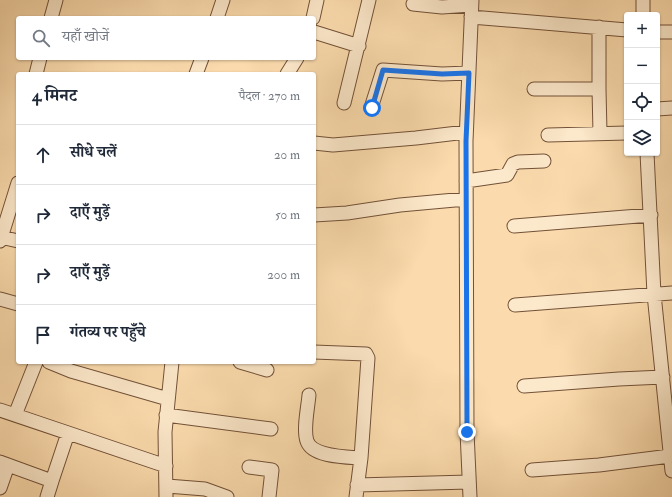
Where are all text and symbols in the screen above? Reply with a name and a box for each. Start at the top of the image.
map controls [624,12,660,156]
button: + [624,12,660,48]
search box [16,16,316,60]
icon: search [30,27,52,49]
text: यहाँ खोजें [62,27,109,46]
button: − [624,48,660,84]
button: locate [624,84,660,120]
text: 4 मिनट [32,85,77,106]
text: पैदल · 270 m [239,88,300,104]
route start [363,99,381,117]
button: layers [624,120,660,156]
text: सीधे चलें [70,143,117,162]
icon: ahead [32,144,54,166]
text: 20 m [274,147,300,163]
text: दाएँ मुड़ें [70,203,110,222]
icon: right [32,204,54,226]
text: 50 m [275,207,300,223]
text: दाएँ मुड़ें [70,263,110,282]
icon: right [32,264,54,286]
text: 200 m [267,267,300,283]
text: गंतव्य पर पहुँचे [70,323,146,342]
icon: arrive [32,324,54,346]
route end [458,423,476,441]

